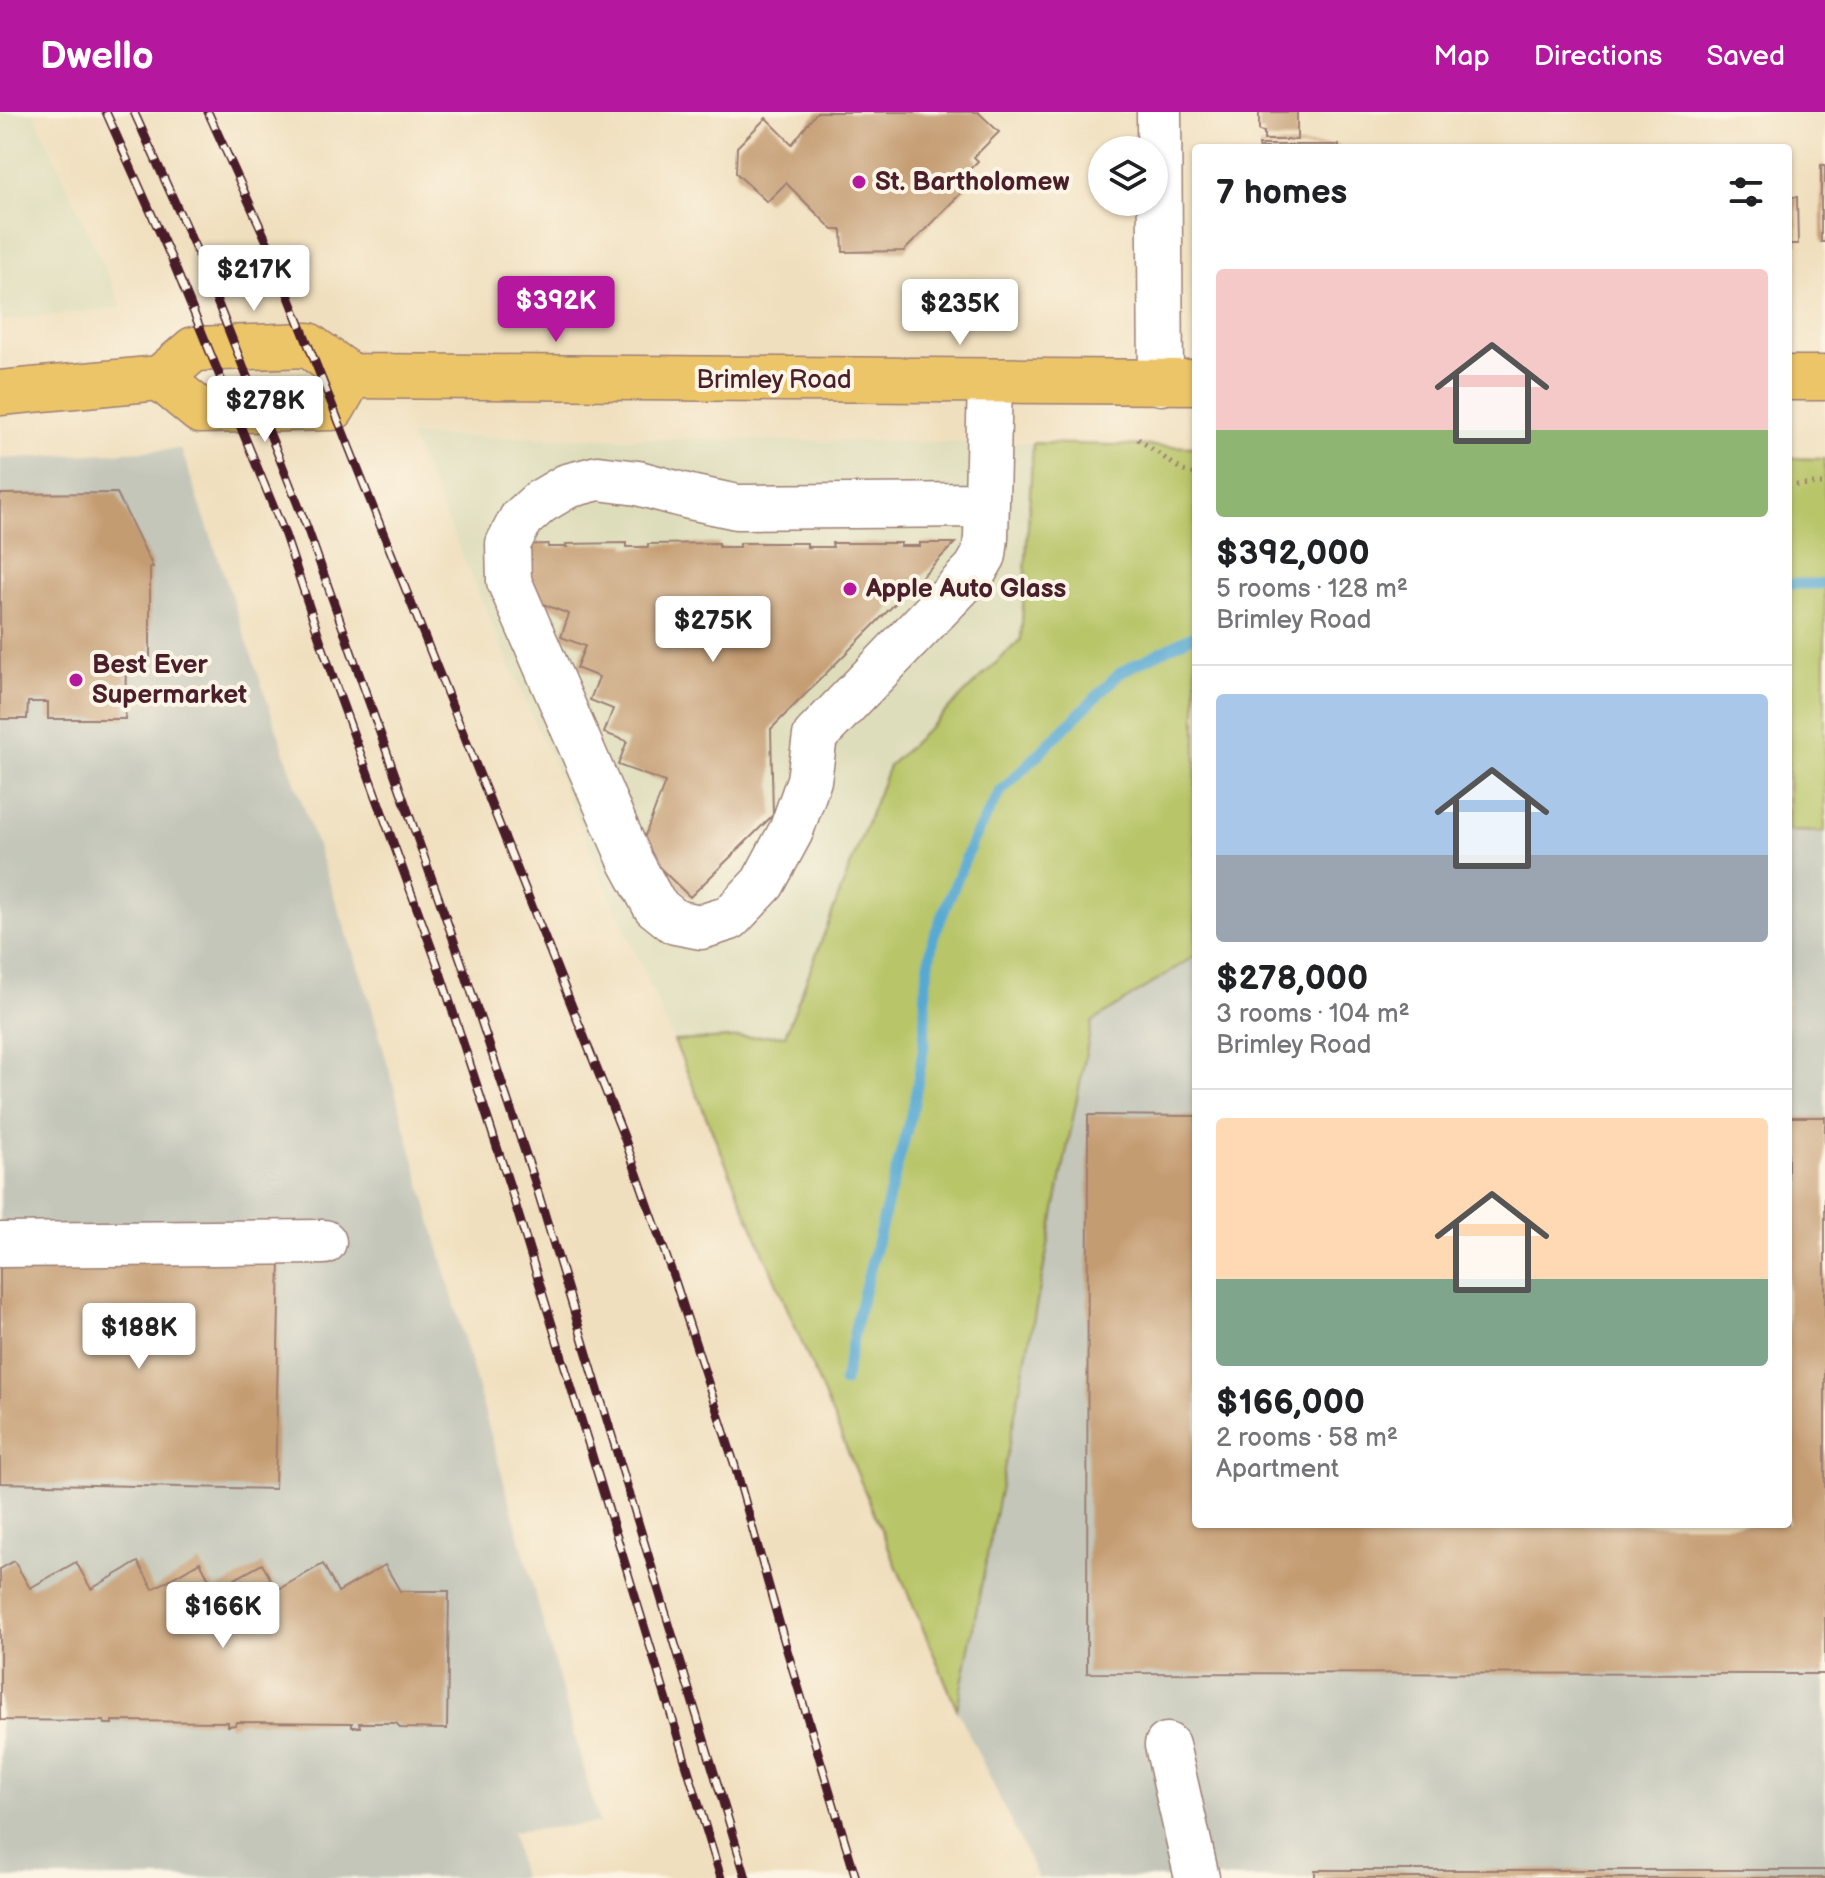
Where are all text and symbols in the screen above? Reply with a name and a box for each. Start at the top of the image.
text: Dwello [40,34,154,79]
text: Map [1433,40,1490,73]
text: Directions [1534,40,1662,73]
text: Saved [1706,40,1785,73]
map controls [1088,136,1168,216]
button: layers [1088,136,1168,216]
place label: St. Bartholomew [875,167,1069,198]
icon: filters [1724,170,1768,214]
text: 7 homes [1216,172,1347,213]
marker: St. Bartholomew [850,173,868,191]
pin: $217K [198,245,310,313]
text: $217K [216,255,292,286]
pin: $392K [500,276,612,344]
pin: $235K [904,279,1016,347]
text: $392K [516,286,596,317]
text: $235K [920,289,1000,320]
icon: home [1420,321,1564,465]
street label: Brimley Road [696,365,852,396]
pin: $278K [209,376,321,444]
text: $278K [225,386,305,417]
text: $392,000 [1216,533,1370,574]
place label: Apple Auto Glass [865,574,1066,605]
text: 5 rooms · 128 m² [1216,574,1408,605]
marker: Apple Auto Glass [841,580,859,598]
pin: $275K [657,596,769,664]
text: Brimley Road [1216,605,1372,636]
text: $275K [673,606,753,637]
place label: Best Ever Supermarket [92,650,247,711]
marker: Best Ever Supermarket [67,671,85,689]
icon: home [1420,746,1564,890]
text: $278,000 [1216,958,1368,999]
text: 3 rooms · 104 m² [1216,999,1410,1030]
text: Brimley Road [1216,1030,1372,1061]
icon: home [1420,1170,1564,1314]
pin: $188K [83,1303,195,1371]
text: $188K [100,1313,178,1344]
text: $166,000 [1216,1382,1365,1423]
text: 2 rooms · 58 m² [1216,1423,1398,1454]
text: Apartment [1216,1454,1339,1485]
pin: $166K [167,1582,279,1650]
text: $166K [184,1592,262,1623]

